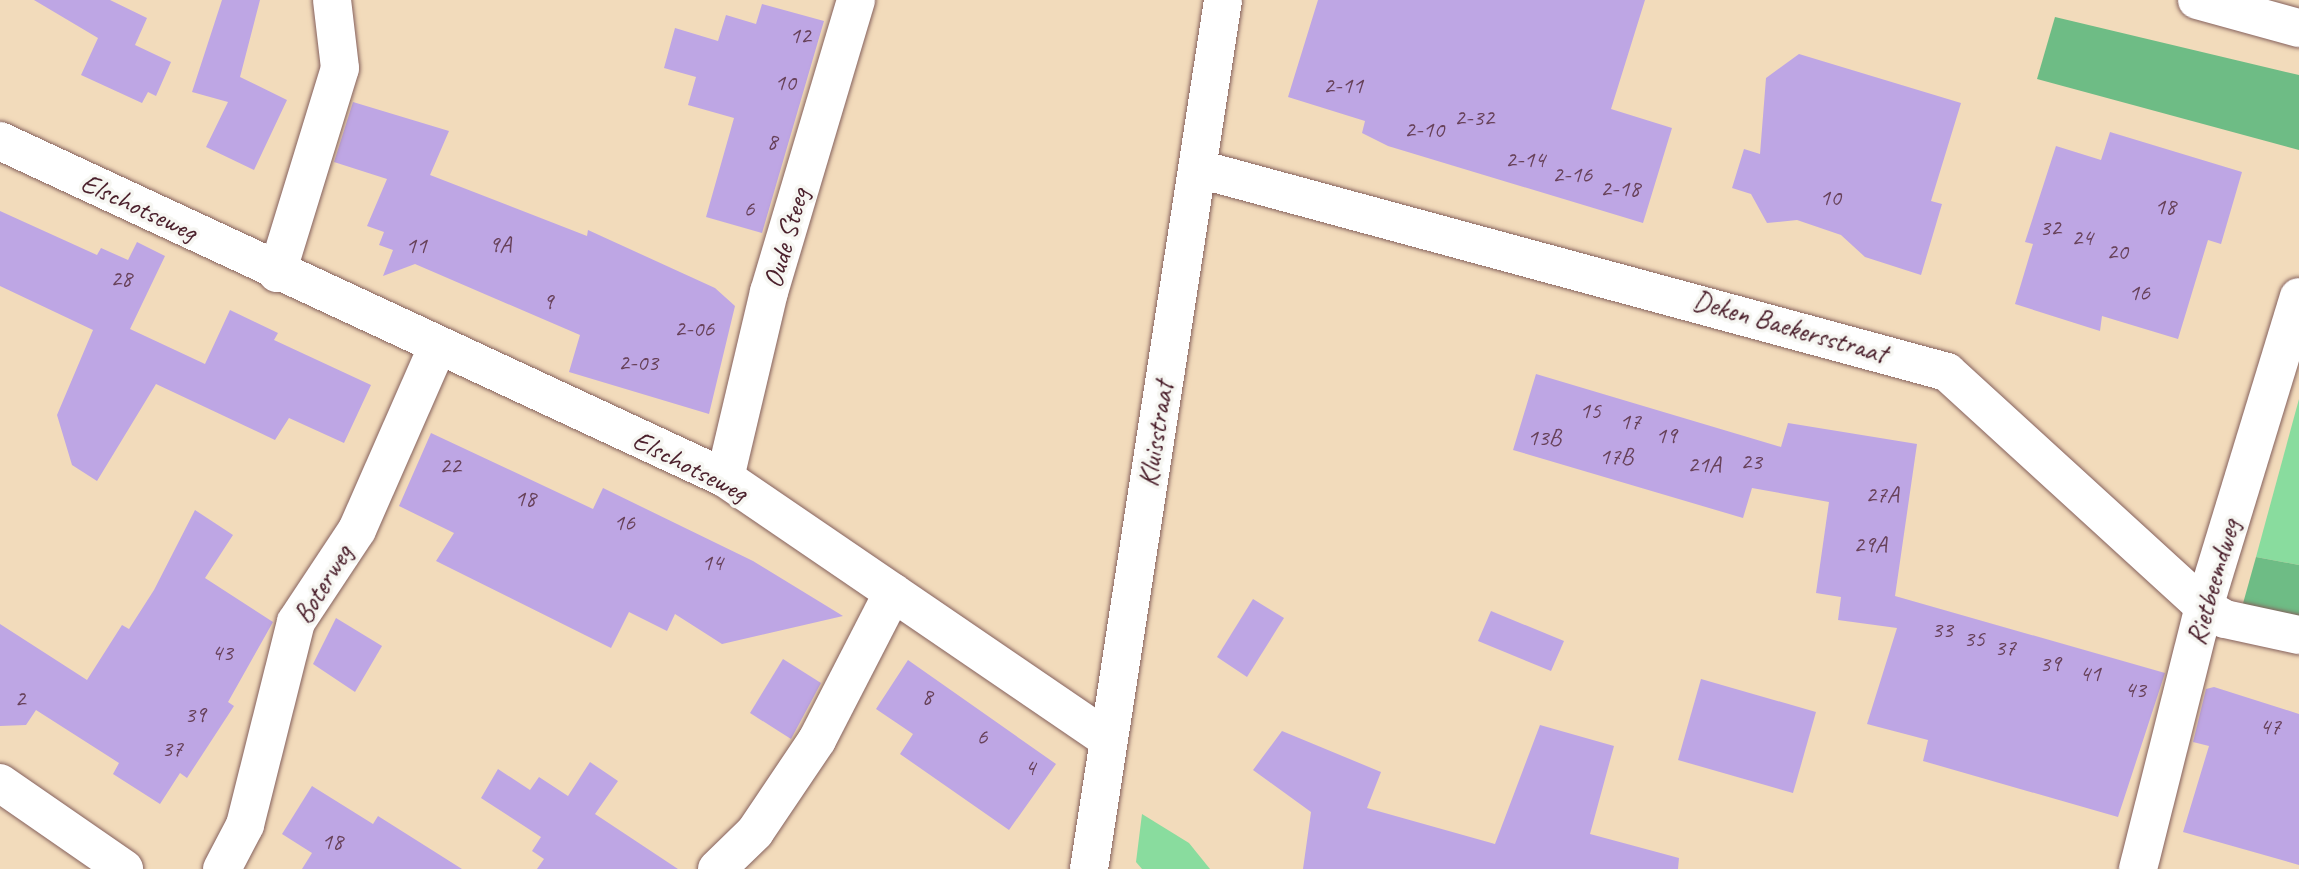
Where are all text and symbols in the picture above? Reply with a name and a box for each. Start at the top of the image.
house number: 12 [789,22,811,50]
house number: 10 [774,69,796,97]
house number: 2-11 [1323,72,1363,100]
house number: 2-32 [1454,104,1494,132]
house number: 2-10 [1404,116,1444,144]
house number: 8 [767,128,777,156]
house number: 2-14 [1505,146,1545,174]
house number: 2-16 [1552,161,1592,189]
street label: Elschotseweg [76,166,202,248]
house number: 2-18 [1600,175,1640,203]
street label: Oude Steeg [756,184,816,292]
house number: 10 [1819,184,1841,212]
house number: 18 [2154,193,2176,221]
house number: 6 [744,195,754,223]
house number: 32 [2039,214,2061,242]
house number: 24 [2071,224,2093,252]
house number: 9A [489,231,511,259]
house number: 11 [405,232,427,260]
house number: 20 [2106,238,2128,266]
house number: 28 [110,265,132,293]
house number: 16 [2128,279,2150,307]
street label: Deken Baekersstraat [1689,283,1891,371]
house number: 9 [543,288,553,316]
house number: 2-06 [674,315,714,343]
house number: 2-03 [618,349,658,377]
street label: Kluisstraat [1131,379,1181,489]
house number: 15 [1579,397,1601,425]
house number: 17 [1619,408,1641,436]
house number: 19 [1655,422,1677,450]
street label: Elschotseweg [627,423,753,509]
house number: 13B [1527,424,1561,452]
house number: 17B [1599,443,1633,471]
house number: 23 [1740,448,1762,476]
house number: 21A [1687,451,1721,479]
house number: 22 [439,452,461,480]
house number: 27A [1865,481,1899,509]
house number: 18 [514,485,536,513]
house number: 16 [613,509,635,537]
street label: Rietbeemdweg [2179,515,2247,649]
house number: 29A [1853,531,1887,559]
street label: Boterweg [286,538,360,630]
house number: 14 [701,549,723,577]
house number: 33 [1931,616,1953,644]
house number: 35 [1963,625,1985,653]
house number: 37 [1994,634,2016,662]
house number: 43 [211,639,233,667]
house number: 39 [2039,650,2061,678]
house number: 41 [2079,660,2101,688]
house number: 43 [2124,676,2146,704]
house number: 8 [922,683,932,711]
house number: 2 [15,685,25,713]
house number: 39 [184,701,206,729]
house number: 47 [2259,713,2281,741]
house number: 6 [977,723,987,751]
house number: 37 [161,735,183,763]
house number: 4 [1025,754,1035,782]
house number: 18 [321,828,343,856]

